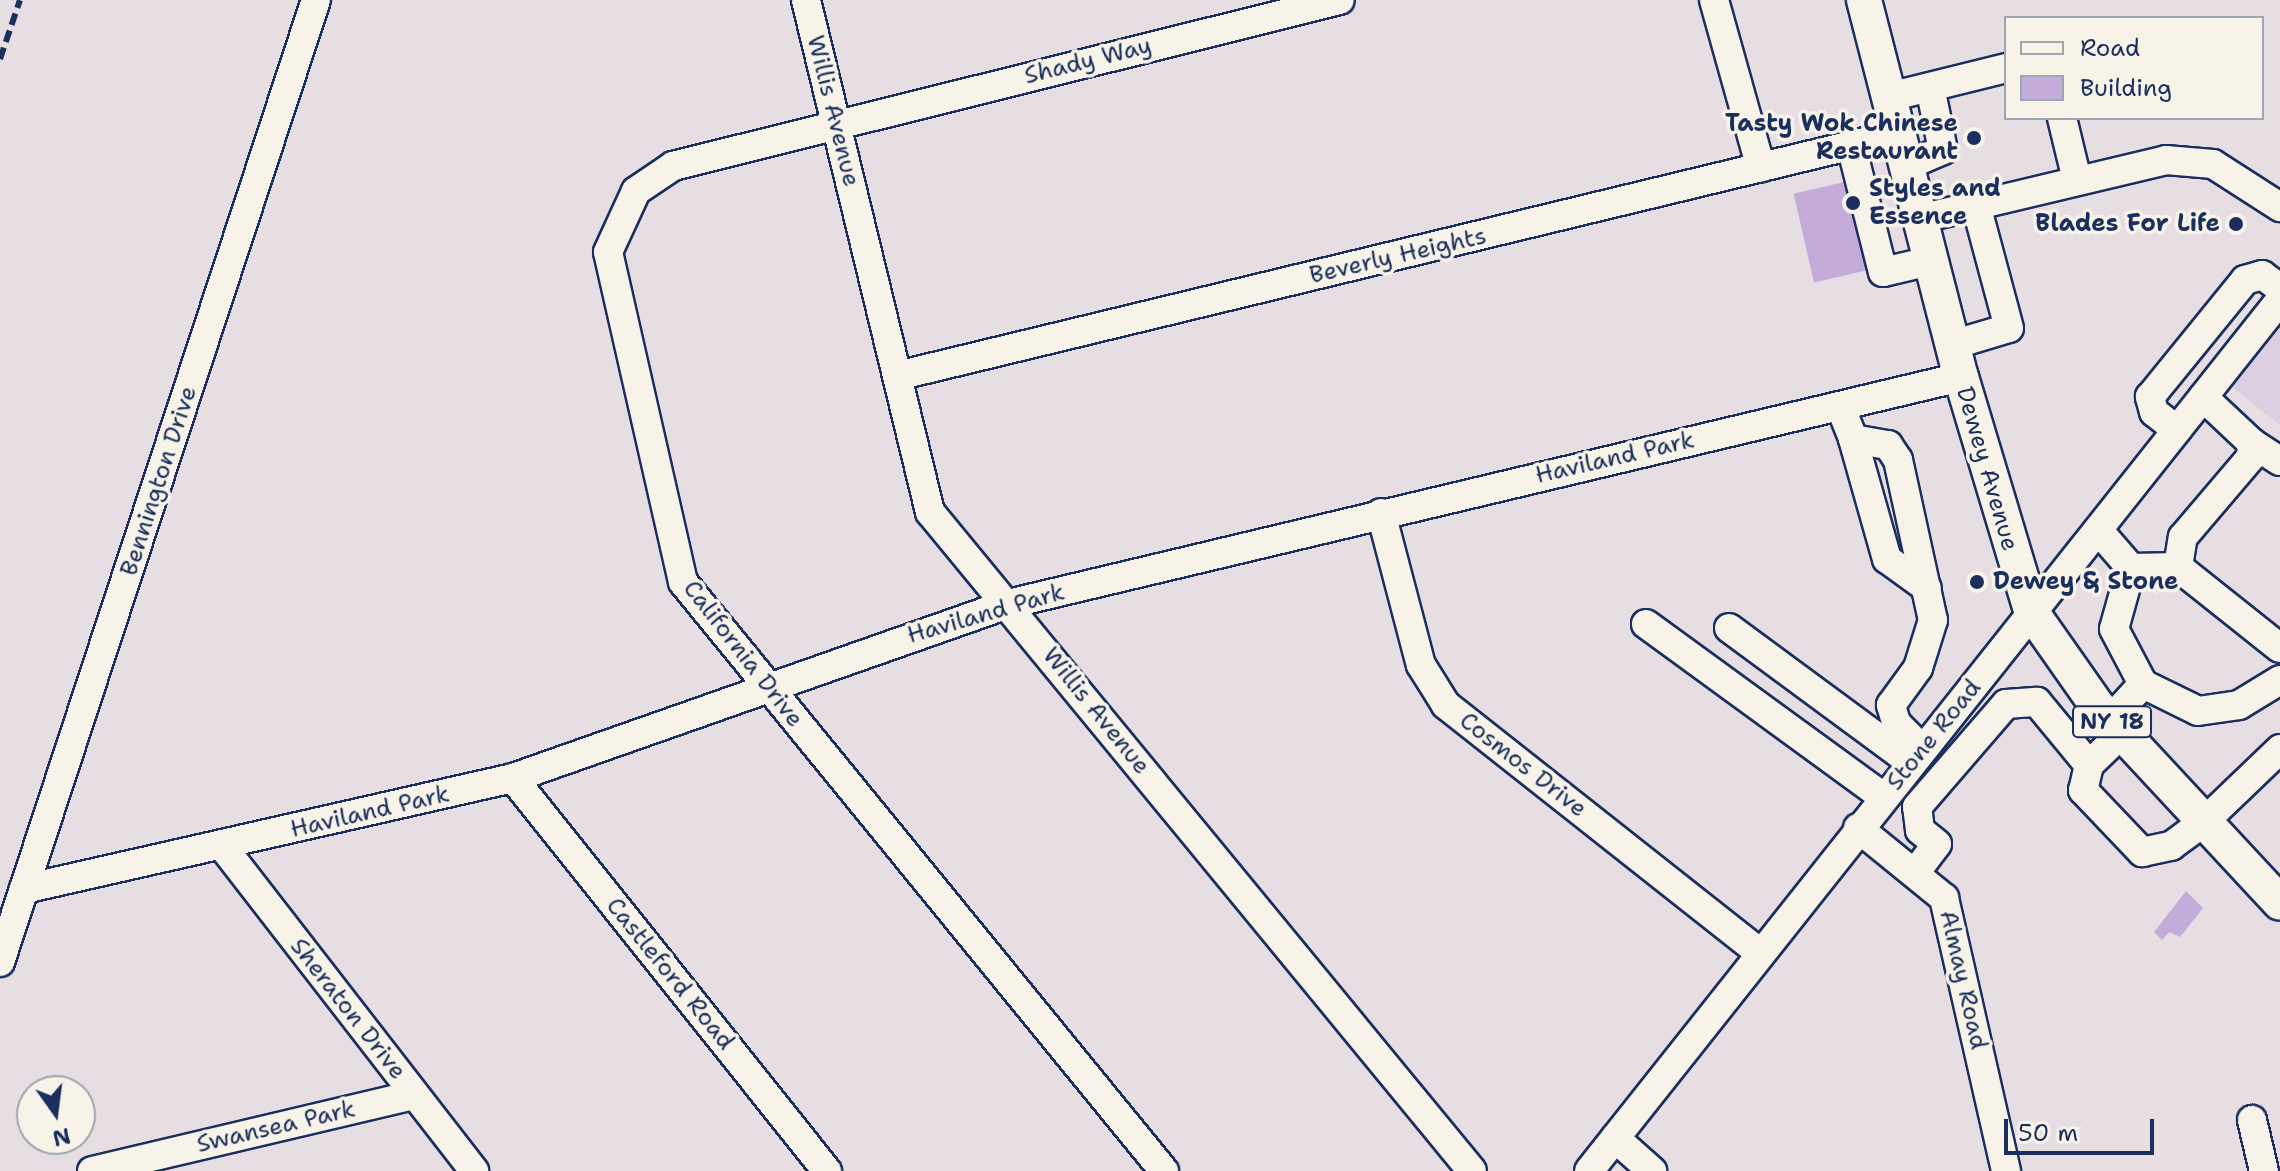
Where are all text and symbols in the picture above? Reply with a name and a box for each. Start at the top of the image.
legend [2004,16,2264,120]
street label: Shady Way [1021,31,1155,91]
street label: Willis Avenue [800,32,866,190]
text: Road [2080,32,2140,64]
text: Building [2080,72,2172,104]
place label: Tasty Wok Chinese Restaurant [1725,110,1958,166]
marker: Tasty Wok Chinese Restaurant [1965,129,1983,147]
place label: Styles and Essence [1869,175,2001,231]
marker: Styles and Essence [1844,194,1862,212]
place label: Blades For Life [2035,210,2220,238]
marker: Blades For Life [2227,215,2245,233]
street label: Beverly Heights [1307,222,1489,290]
street label: Bennington Drive [115,382,203,580]
street label: Dewey Avenue [1950,384,2024,554]
street label: Haviland Park [1533,426,1697,490]
place label: Dewey & Stone [1993,568,2179,596]
marker: Dewey & Stone [1968,573,1986,591]
street label: California Drive [677,575,809,733]
street label: Haviland Park [904,578,1068,650]
street label: Willis Avenue [1036,642,1156,780]
street label: Stone Road [1881,674,1987,796]
road number: NY 18 [2072,704,2152,740]
street label: Cosmos Drive [1454,706,1592,824]
street label: Haviland Park [288,780,452,844]
street label: Castleford Road [600,892,740,1056]
street label: Almay Road [1933,908,1993,1052]
street label: Sheraton Drive [284,933,412,1085]
north arrow [16,1075,96,1155]
street label: Swansea Park [194,1095,358,1159]
scale bar [2008,1103,2158,1153]
text: 50 m [2018,1117,2078,1149]
text: N [49,1121,73,1153]

